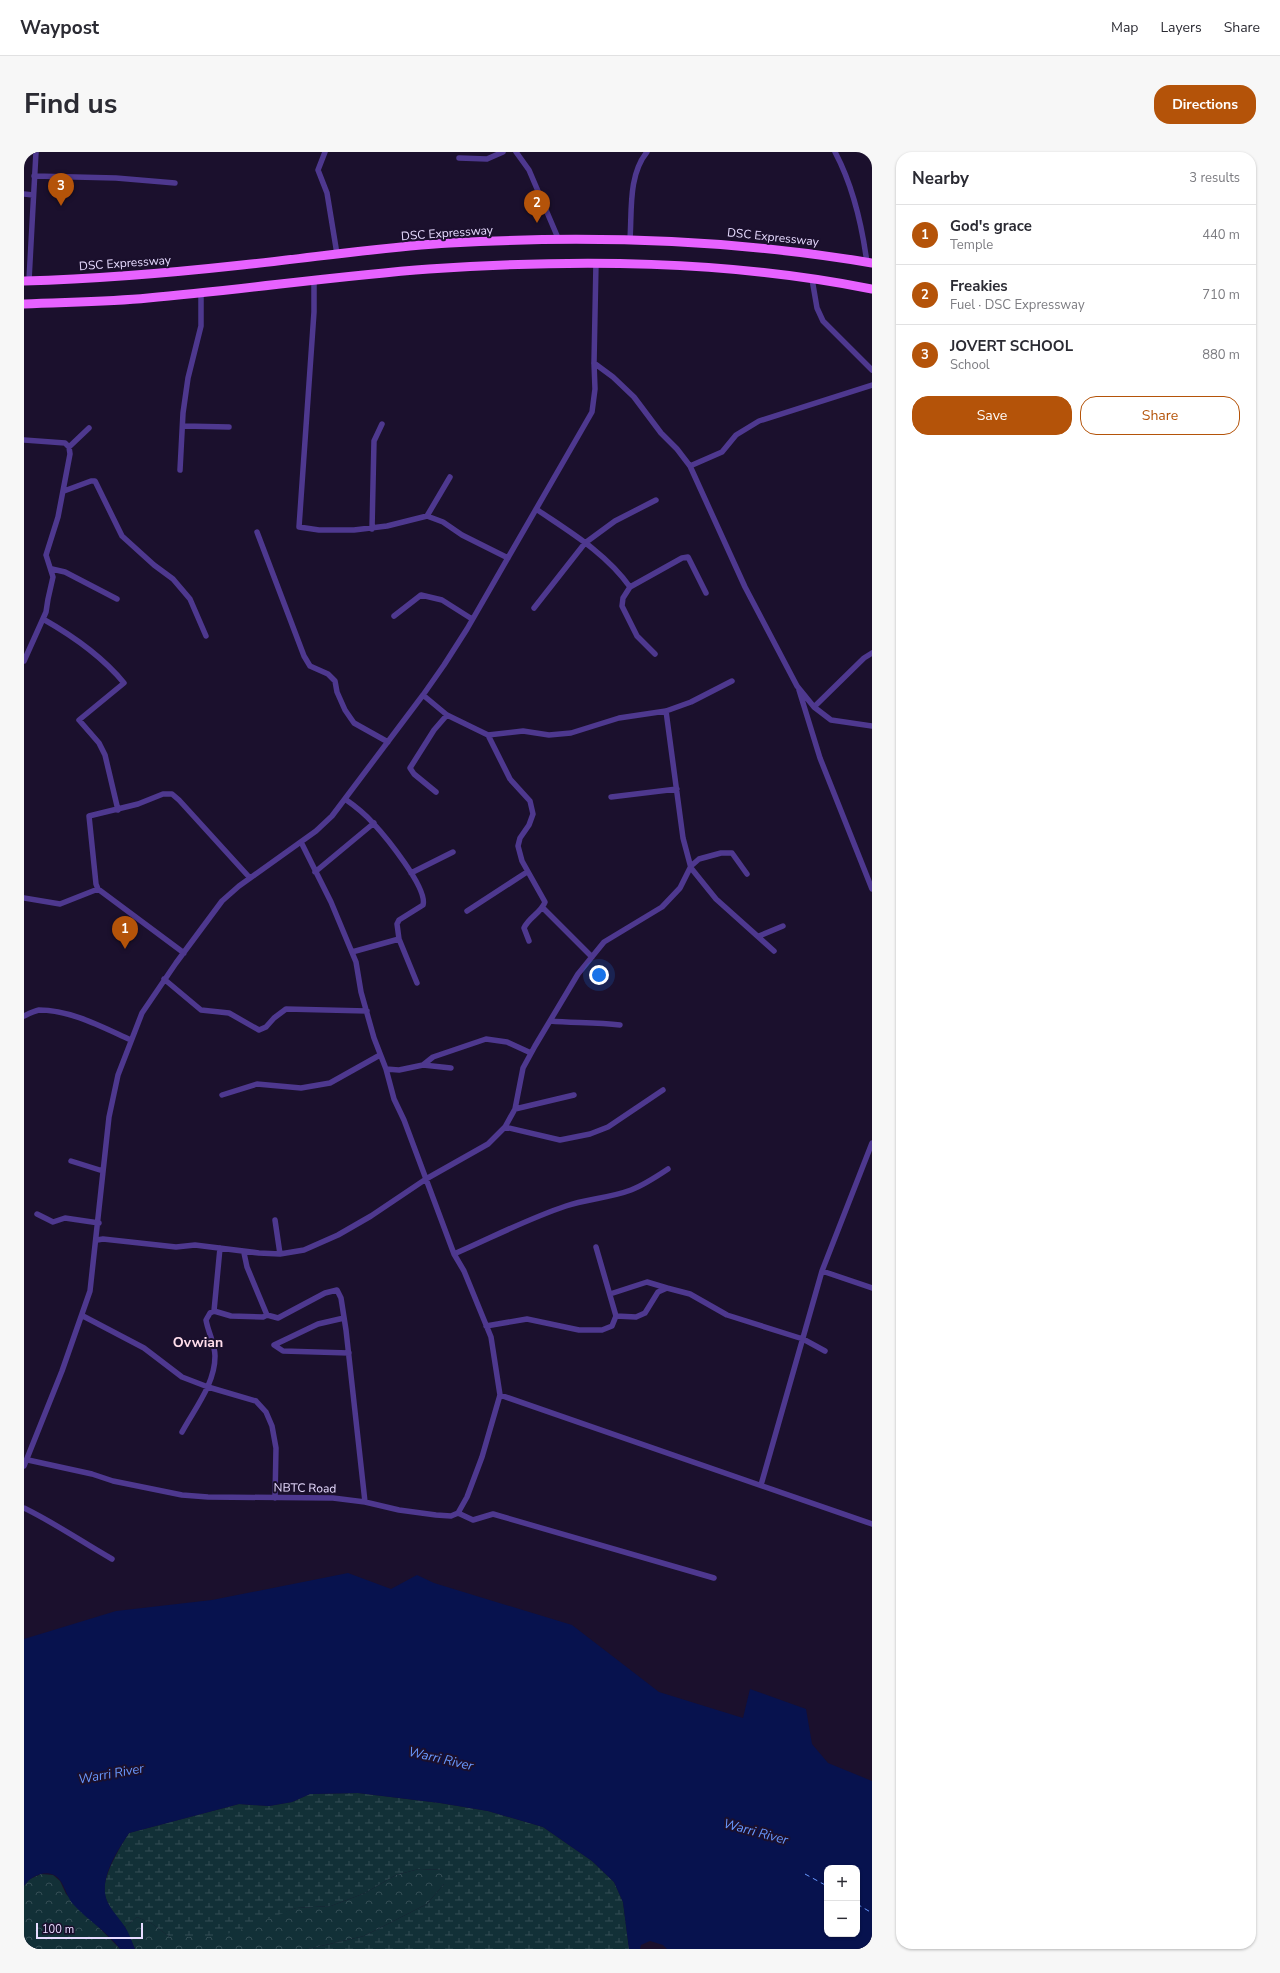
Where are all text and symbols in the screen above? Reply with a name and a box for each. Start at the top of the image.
text: Waypost [20,15,99,41]
text: Map [1111,18,1138,37]
text: Layers [1160,18,1202,37]
text: Share [1224,18,1260,37]
text: Find us [24,85,118,123]
button: Directions [1154,85,1256,124]
text: Nearby [912,167,969,190]
text: 3 results [1189,169,1240,187]
pin: 3 [48,173,74,206]
pin: 2 [524,190,550,223]
text: God's grace [950,216,1032,236]
street label: DSC Expressway [400,222,494,244]
street label: DSC Expressway [726,224,821,250]
text: 1 [921,226,929,244]
text: 440 m [1202,226,1240,244]
text: Temple [950,236,993,254]
street label: DSC Expressway [78,252,172,274]
text: Freakies [950,276,1008,296]
text: 2 [921,286,929,304]
text: 710 m [1202,286,1240,304]
text: Fuel · DSC Expressway [950,296,1085,314]
text: JOVERT SCHOOL [950,336,1073,356]
text: 3 [921,346,929,364]
text: 880 m [1202,346,1240,364]
text: School [950,356,990,374]
button: Save [912,396,1072,435]
button: Share [1080,396,1240,435]
pin: 1 [112,916,138,949]
your location [589,965,609,985]
district label: Ovwian [173,1333,223,1352]
street label: NBTC Road [274,1479,336,1497]
water label: Warri River [407,1743,475,1775]
water label: Warri River [77,1759,146,1789]
water label: Warri River [722,1815,790,1849]
map controls [824,1865,860,1937]
button: + [824,1865,860,1901]
button: − [824,1901,860,1937]
scale bar [36,1921,143,1940]
text: 100 m [42,1922,74,1937]

